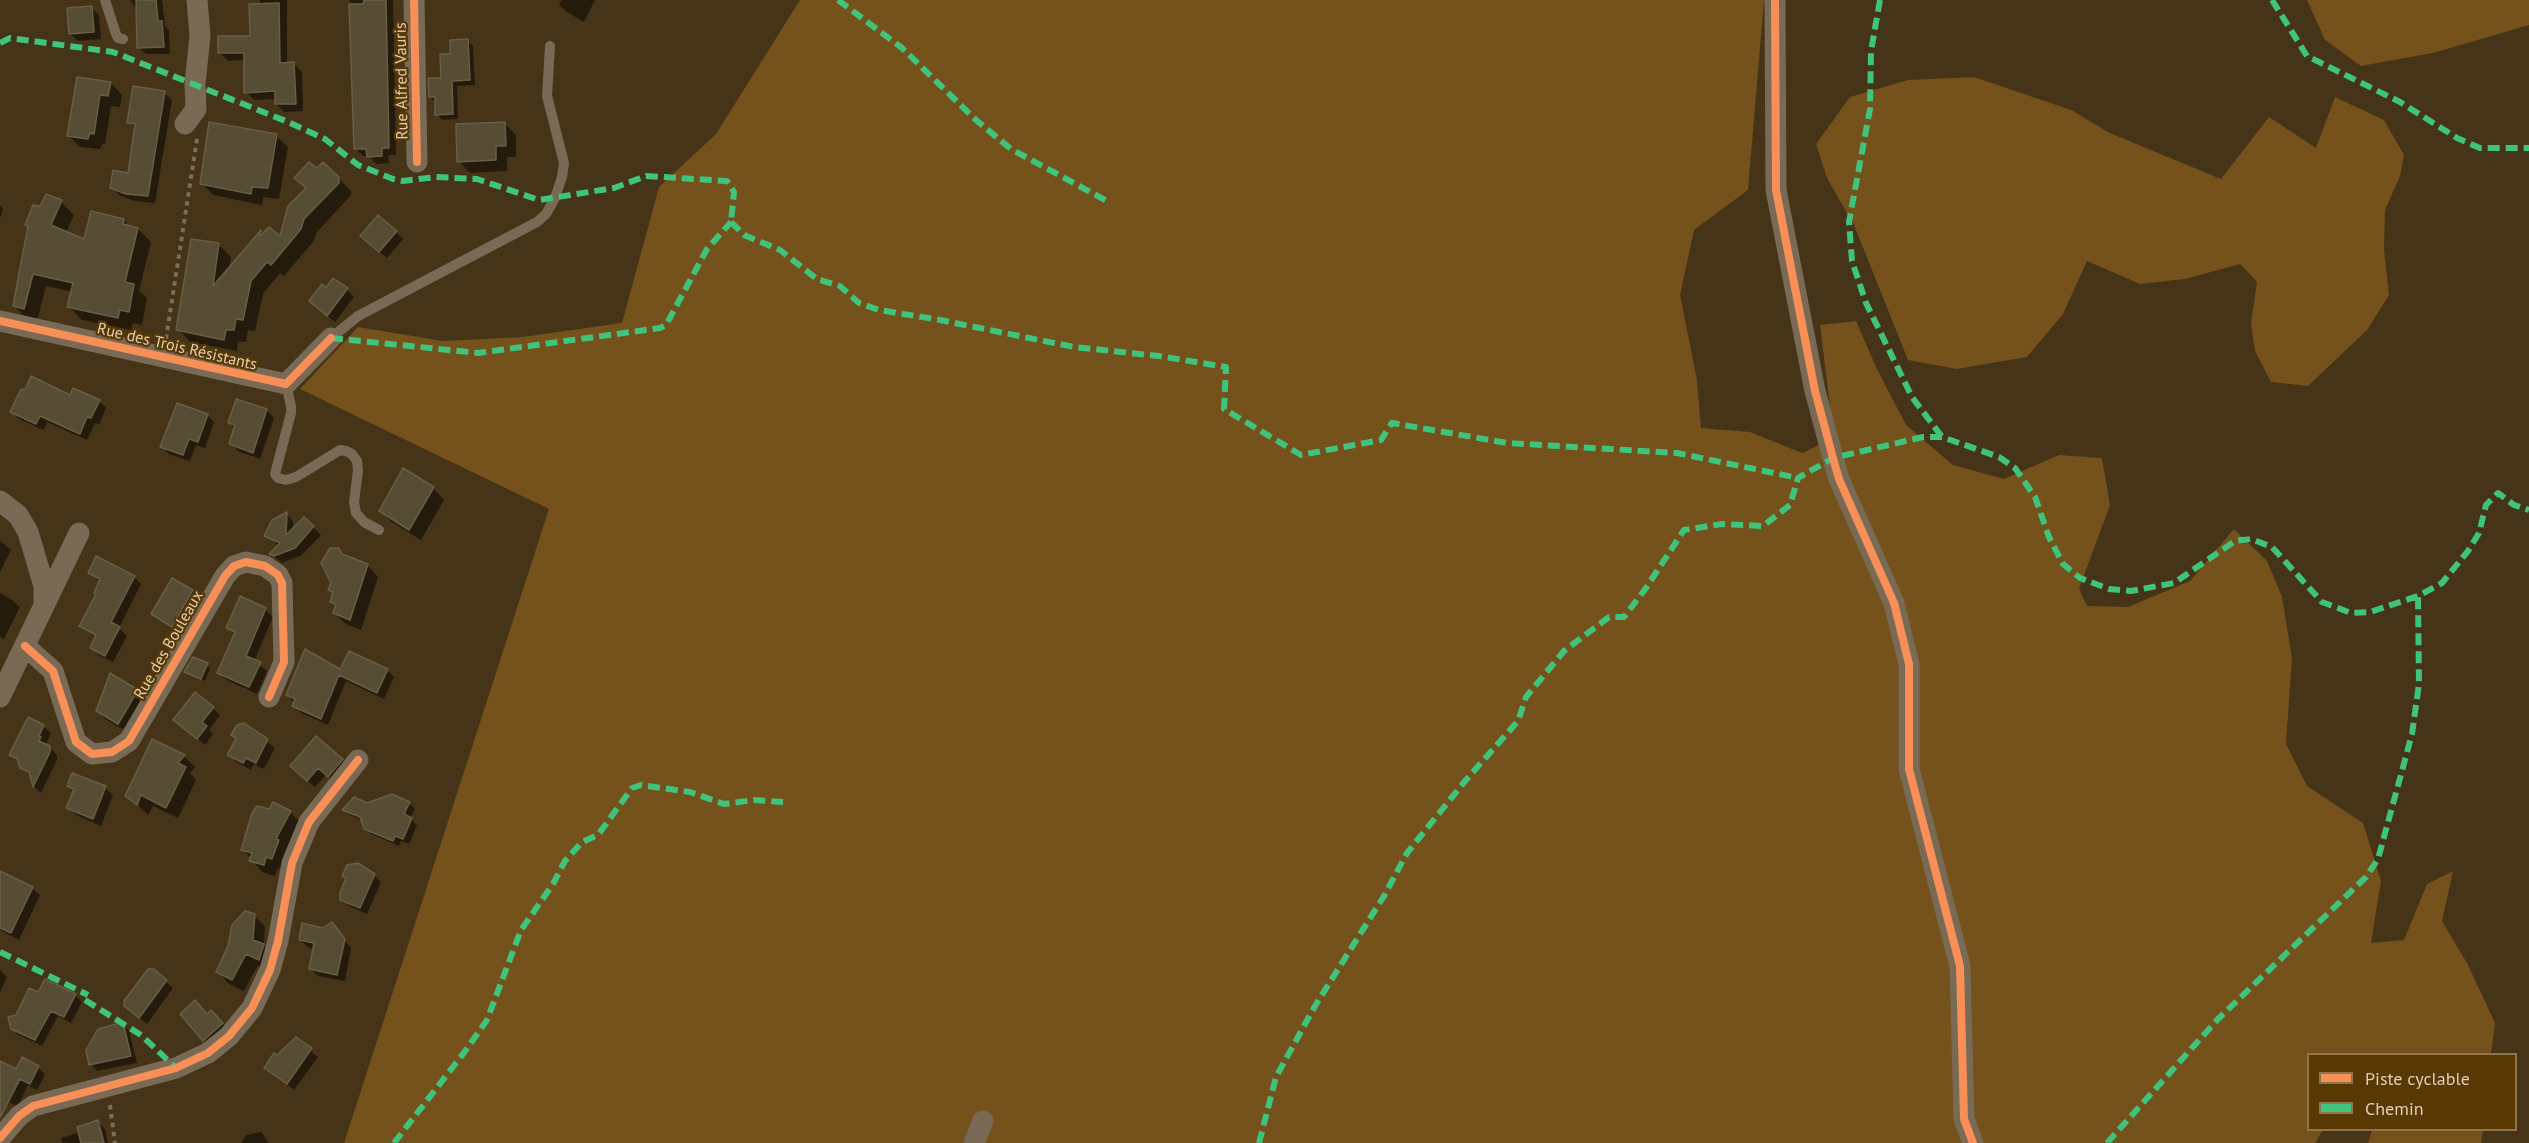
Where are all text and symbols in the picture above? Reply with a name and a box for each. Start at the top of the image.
street label: Rue Alfred Vauris [391,22,413,140]
street label: Rue des Trois Résistants [95,319,259,375]
street label: Rue des Bouleaux [130,587,208,703]
legend [2307,1053,2517,1131]
text: Piste cyclable [2365,1067,2470,1090]
text: Chemin [2365,1097,2424,1120]

